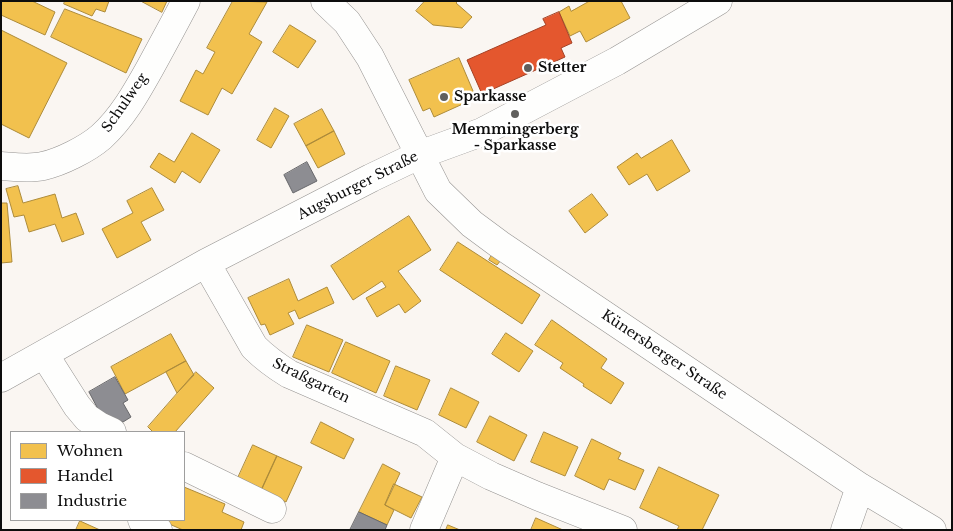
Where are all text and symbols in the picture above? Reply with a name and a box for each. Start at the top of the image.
place label: Stetter [538,60,587,76]
marker: Stetter [522,62,534,74]
street label: Schulweg [99,70,151,136]
place label: Sparkasse [454,89,527,105]
marker: Sparkasse [438,91,450,103]
marker: Memmingerberg - Sparkasse [509,108,521,120]
place label: Memmingerberg - Sparkasse [452,122,578,154]
street label: Augsburger Straße [295,148,421,224]
street label: Künersberger Straße [598,307,730,403]
street label: Straßgarten [270,355,352,407]
legend [10,431,185,521]
text: Wohnen [57,441,123,460]
text: Handel [57,466,113,485]
text: Industrie [57,491,127,510]

